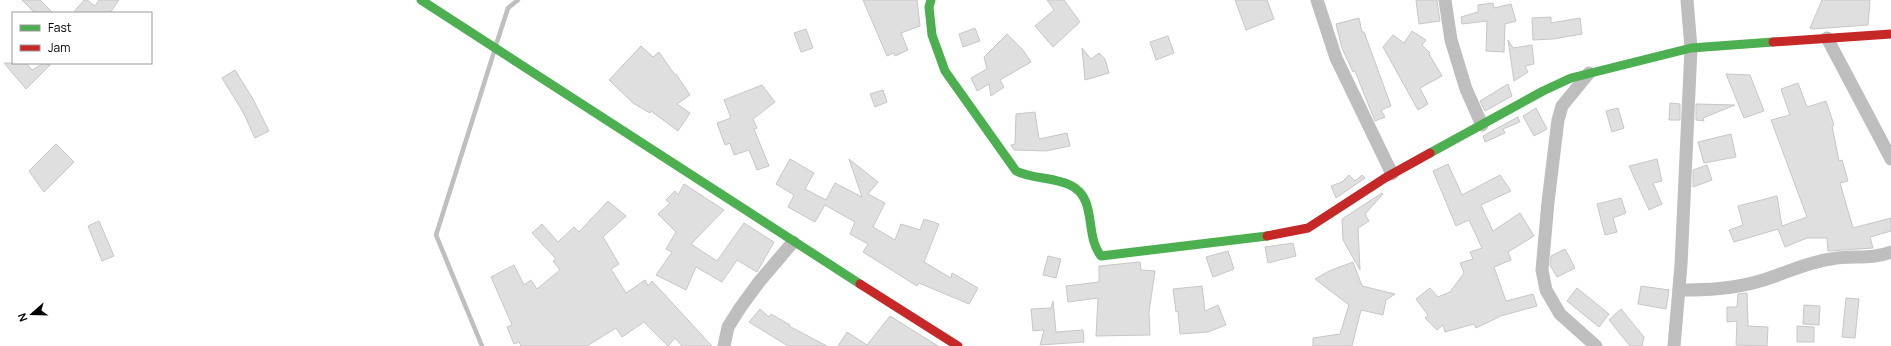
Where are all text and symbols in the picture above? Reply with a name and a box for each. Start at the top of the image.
legend [12,12,152,64]
text: Fast [48,19,72,36]
text: Jam [48,39,70,56]
north arrow [12,294,52,334]
text: N [14,311,31,324]

